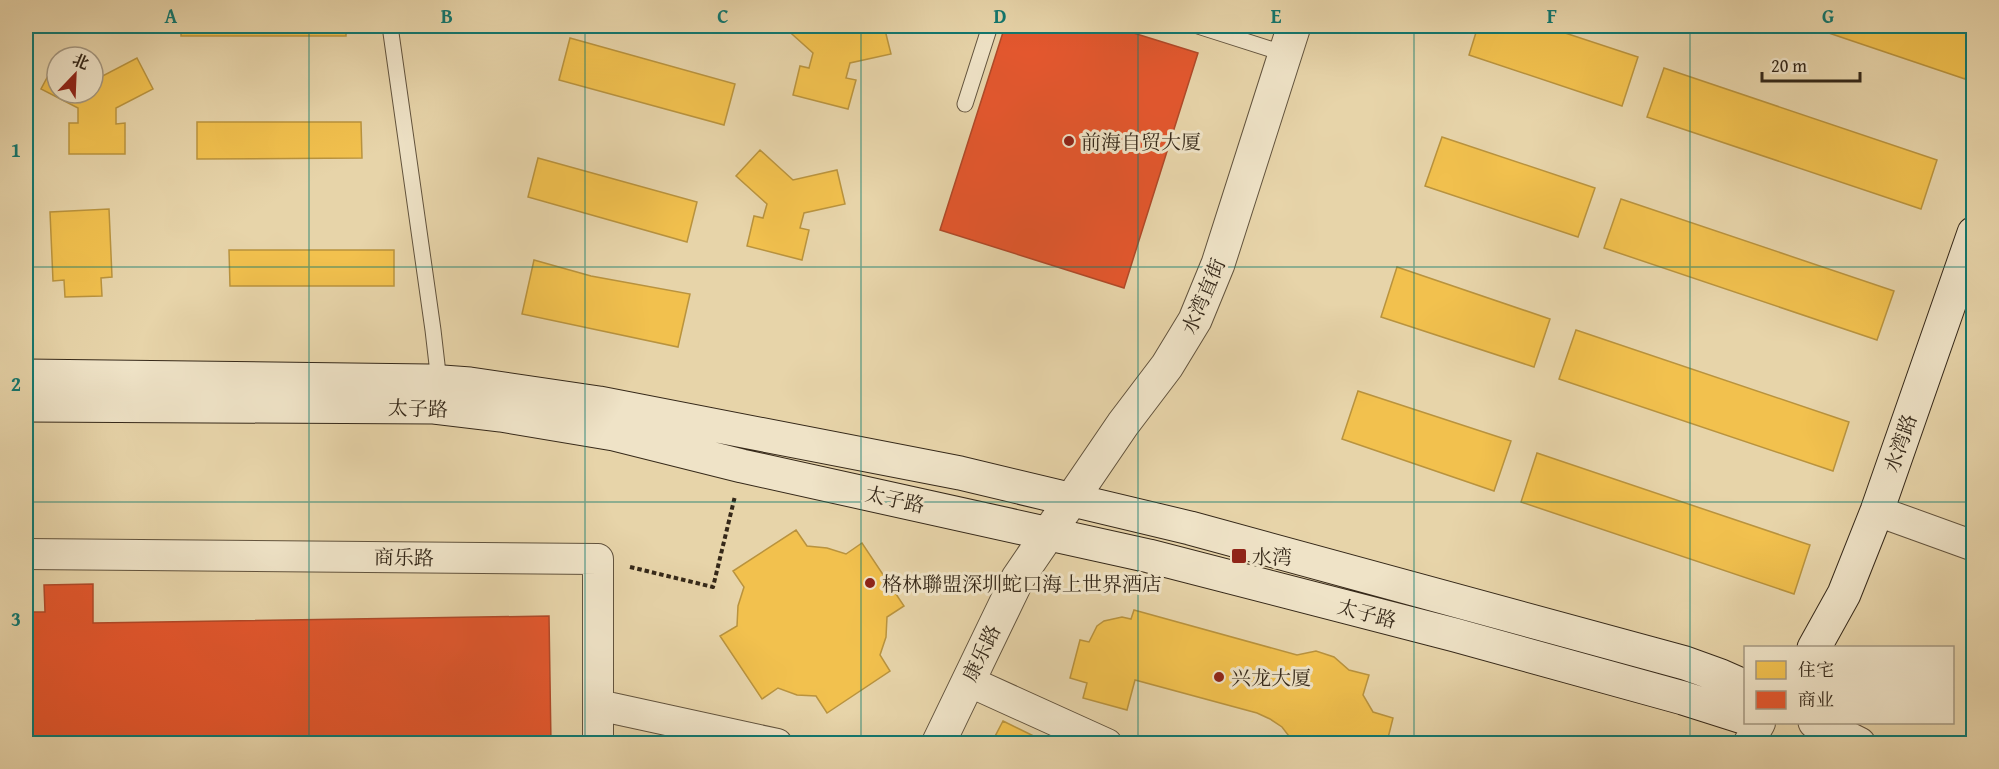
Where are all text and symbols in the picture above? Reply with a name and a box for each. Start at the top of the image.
text: A [165,1,178,30]
text: B [441,1,453,30]
text: C [717,1,729,30]
text: D [993,1,1007,30]
text: E [1271,1,1282,30]
text: F [1547,1,1557,30]
text: G [1822,1,1834,30]
north arrow [45,45,105,105]
scale bar [1762,45,1860,83]
text: 北 [69,47,93,75]
text: 20 m [1771,52,1807,79]
place label: 前海自贸大厦 [1081,127,1201,156]
marker: 前海自贸大厦 [1062,134,1076,148]
text: 1 [11,135,21,164]
street label: 水湾直街 [1174,254,1232,338]
text: 2 [11,369,21,398]
street label: 太子路 [388,392,448,424]
street label: 水湾路 [1877,410,1923,476]
street label: 太子路 [863,479,927,519]
street label: 商乐路 [374,542,434,572]
place label: 水湾 [1252,542,1292,571]
marker: 水湾 [1230,547,1248,565]
place label: 格林聯盟深圳蛇口海上世界酒店 [882,569,1162,598]
marker: 格林聯盟深圳蛇口海上世界酒店 [863,576,877,590]
street label: 太子路 [1334,591,1400,635]
text: 3 [11,604,21,633]
street label: 康乐路 [955,620,1007,686]
legend [1744,646,1954,724]
text: 住宅 [1798,656,1834,683]
place label: 兴龙大厦 [1231,663,1311,692]
marker: 兴龙大厦 [1212,670,1226,684]
text: 商业 [1798,686,1834,713]

